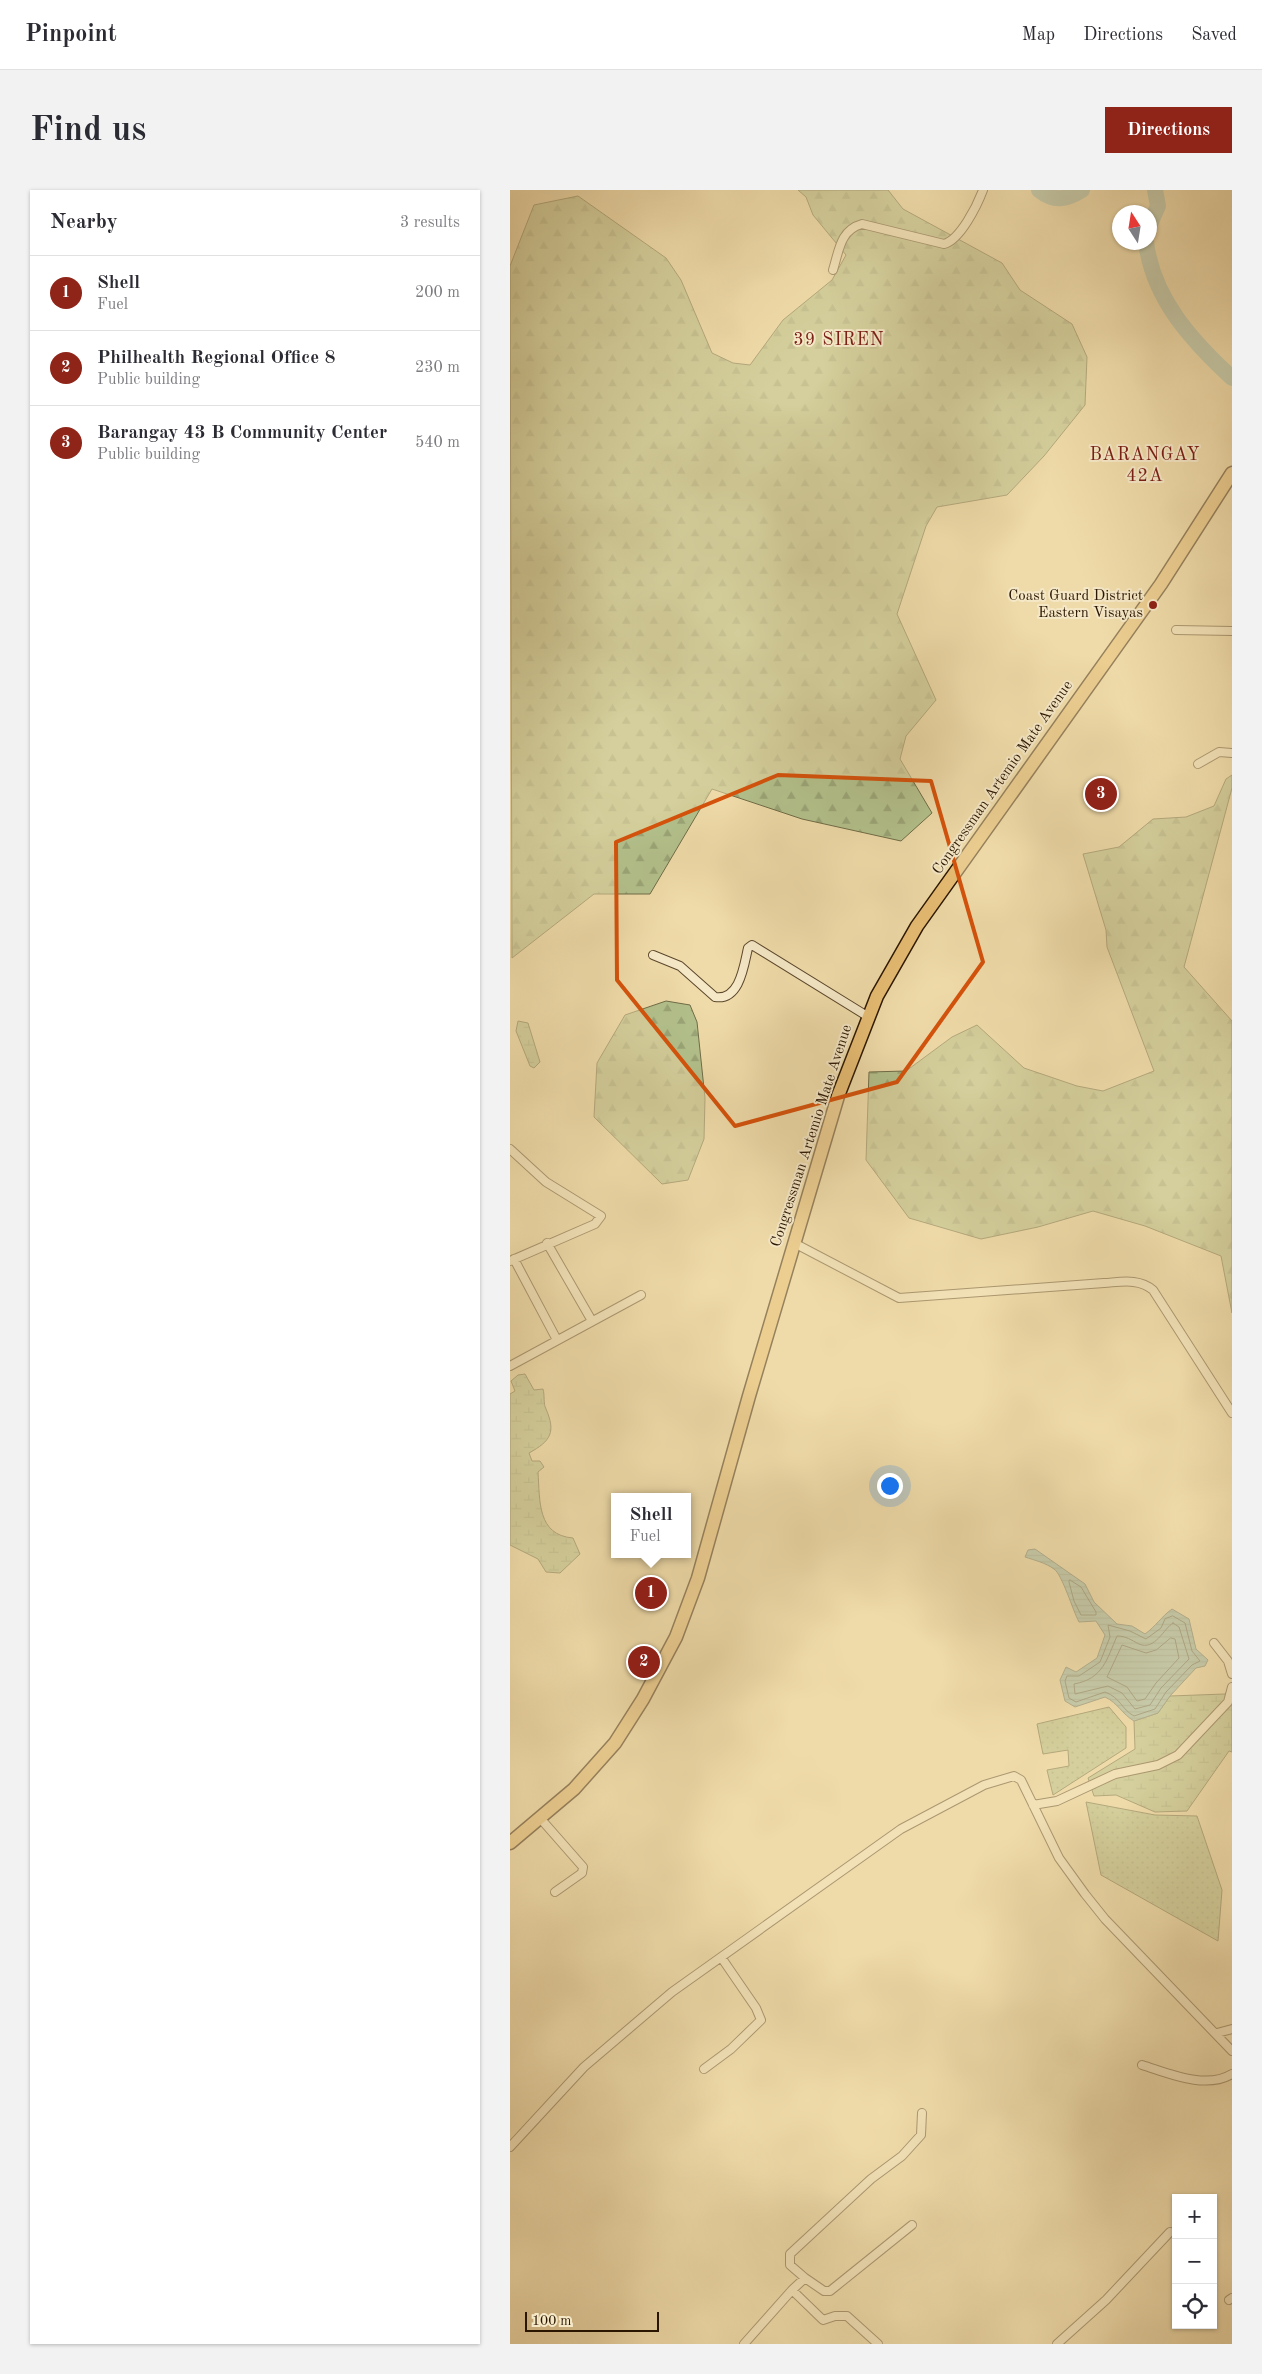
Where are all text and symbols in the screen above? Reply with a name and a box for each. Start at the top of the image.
text: Pinpoint [25,23,117,47]
text: Map [1022,26,1055,44]
text: Directions [1083,26,1163,44]
text: Saved [1191,26,1237,44]
button: Directions [1105,107,1232,153]
text: Find us [30,113,146,148]
north arrow [1112,205,1157,250]
text: Nearby [50,212,118,233]
text: 3 results [400,215,460,231]
text: Shell [97,274,140,293]
text: 1 [61,285,71,301]
text: 200 m [415,285,460,301]
text: Fuel [97,297,128,313]
district label: 39 SIREN [793,331,885,349]
text: Philhealth Regional Office 8 [97,349,335,368]
text: 2 [61,360,71,376]
text: 230 m [415,360,460,376]
text: Public building [97,372,200,388]
text: Barangay 43 B Community Center [97,424,387,443]
text: 3 [61,435,71,451]
text: 540 m [415,435,460,451]
district label: BARANGAY 42A [1089,446,1201,485]
text: Public building [97,447,200,463]
place label: Coast Guard District Eastern Visayas [1008,589,1143,621]
marker: Coast Guard District Eastern Visayas [1147,599,1159,611]
street label: Congressman Artemio Mate Avenue [930,678,1076,878]
pin: 3 [1085,775,1117,813]
street label: Congressman Artemio Mate Avenue [769,1023,855,1249]
your location [877,1473,903,1499]
popup [611,1493,691,1558]
text: Shell [629,1506,673,1525]
text: Fuel [629,1529,661,1545]
pin: 1 [635,1574,667,1612]
pin: 2 [628,1643,660,1681]
map controls [1172,2194,1217,2329]
button: + [1172,2194,1217,2239]
button: − [1172,2239,1217,2284]
button: locate [1172,2284,1217,2329]
scale bar [525,2309,659,2332]
text: 100 m [532,2314,571,2328]

